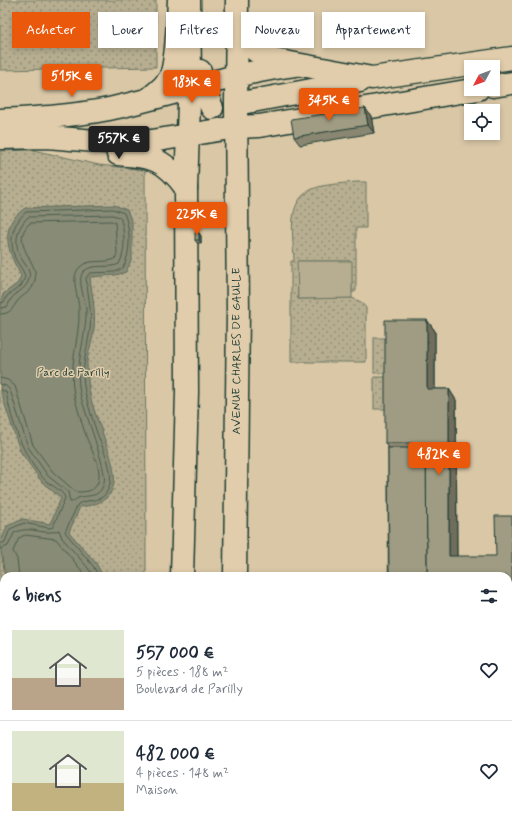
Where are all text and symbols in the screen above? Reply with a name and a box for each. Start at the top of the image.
chip: Acheter [12,12,90,48]
chip: Louer [98,12,158,48]
chip: Filtres [166,12,233,48]
chip: Nouveau [241,12,314,48]
chip: Appartement [322,12,425,48]
north arrow [464,60,500,96]
map controls [464,60,500,140]
pin: 515K € [39,64,105,98]
text: 515K € [51,68,93,85]
pin: 183K € [159,70,225,104]
text: 183K € [172,74,212,91]
pin: 345K € [296,88,362,122]
text: 345K € [308,92,350,109]
button: locate [464,104,500,140]
pin: 557K € [86,126,152,160]
text: 557K € [97,130,141,147]
pin: 225K € [164,202,230,236]
text: 225K € [176,206,218,223]
street label: AVENUE CHARLES DE GAULLE [229,268,245,434]
park label: Parc de Parilly [36,365,110,381]
pin: 482K € [406,442,472,476]
text: 482K € [417,446,461,463]
text: 6 biens [12,585,61,607]
icon: filters [478,585,500,607]
text: 557 000 € [136,642,215,664]
icon: home [44,646,92,694]
icon: heart [478,659,500,681]
text: 5 pièces · 188 m² [136,664,228,681]
text: Boulevard de Parilly [136,681,243,698]
text: 482 000 € [136,743,215,765]
icon: home [44,747,92,795]
icon: heart [478,760,500,782]
text: 4 pièces · 148 m² [136,765,229,782]
text: Maison [136,782,178,799]

